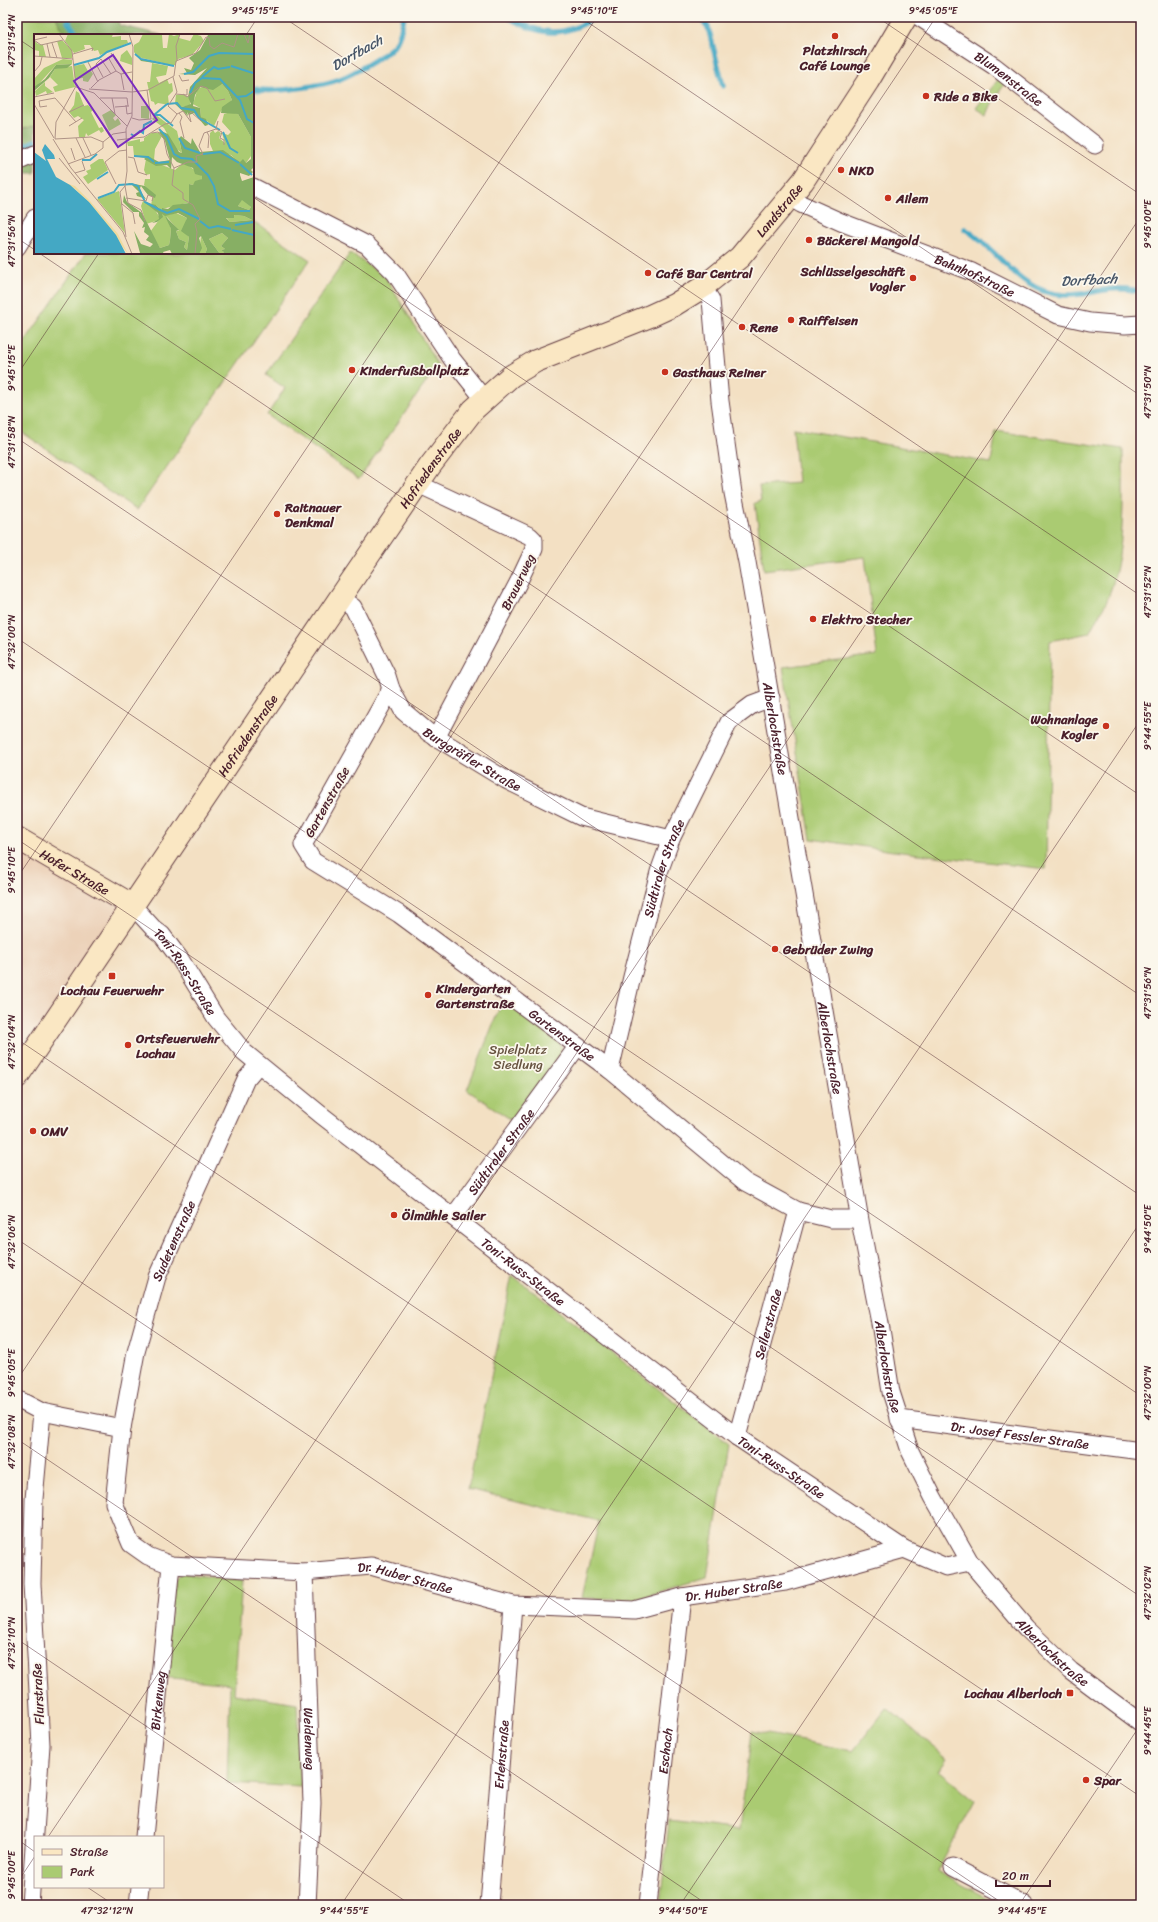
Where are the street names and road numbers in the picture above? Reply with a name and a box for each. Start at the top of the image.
street label: Blumenstraße [970,45,1049,112]
street label: Landstraße [749,178,808,242]
street label: Bahnhofstraße [931,247,1020,304]
street label: Hofriedenstraße [393,422,467,513]
street label: Brauerweg [494,549,542,614]
street label: Alberlochstraße [756,679,795,777]
street label: Hofriedenstraße [211,689,284,781]
street label: Burggräfler Straße [418,721,525,797]
street label: Gartenstraße [298,762,356,842]
street label: Südtiroler Straße [636,814,691,920]
street label: Hofer Straße [35,842,115,901]
street label: Toni-Russ-Straße [149,921,223,1020]
street label: Alberlochstraße [811,999,850,1097]
street label: Gartenstraße [524,1002,601,1067]
street label: Südtiroler Straße [461,1103,541,1200]
street label: Sudetenstraße [145,1196,202,1285]
street label: Toni-Russ-Straße [476,1231,571,1312]
street label: Seilerstraße [747,1286,788,1362]
street label: Alberlochstraße [868,1318,909,1416]
street label: Dr. Josef Fessler Straße [949,1414,1091,1456]
street label: Toni-Russ-Straße [733,1429,831,1505]
street label: Dr. Huber Straße [356,1555,456,1600]
street label: Dr. Huber Straße [684,1571,784,1608]
street label: Alberlochstraße [1009,1611,1095,1693]
street label: Flurstraße [25,1663,51,1725]
street label: Birkenweg [143,1669,172,1731]
street label: Weidenweg [297,1707,322,1771]
street label: Erlenstraße [487,1719,515,1790]
street label: Eschach [651,1726,679,1775]

